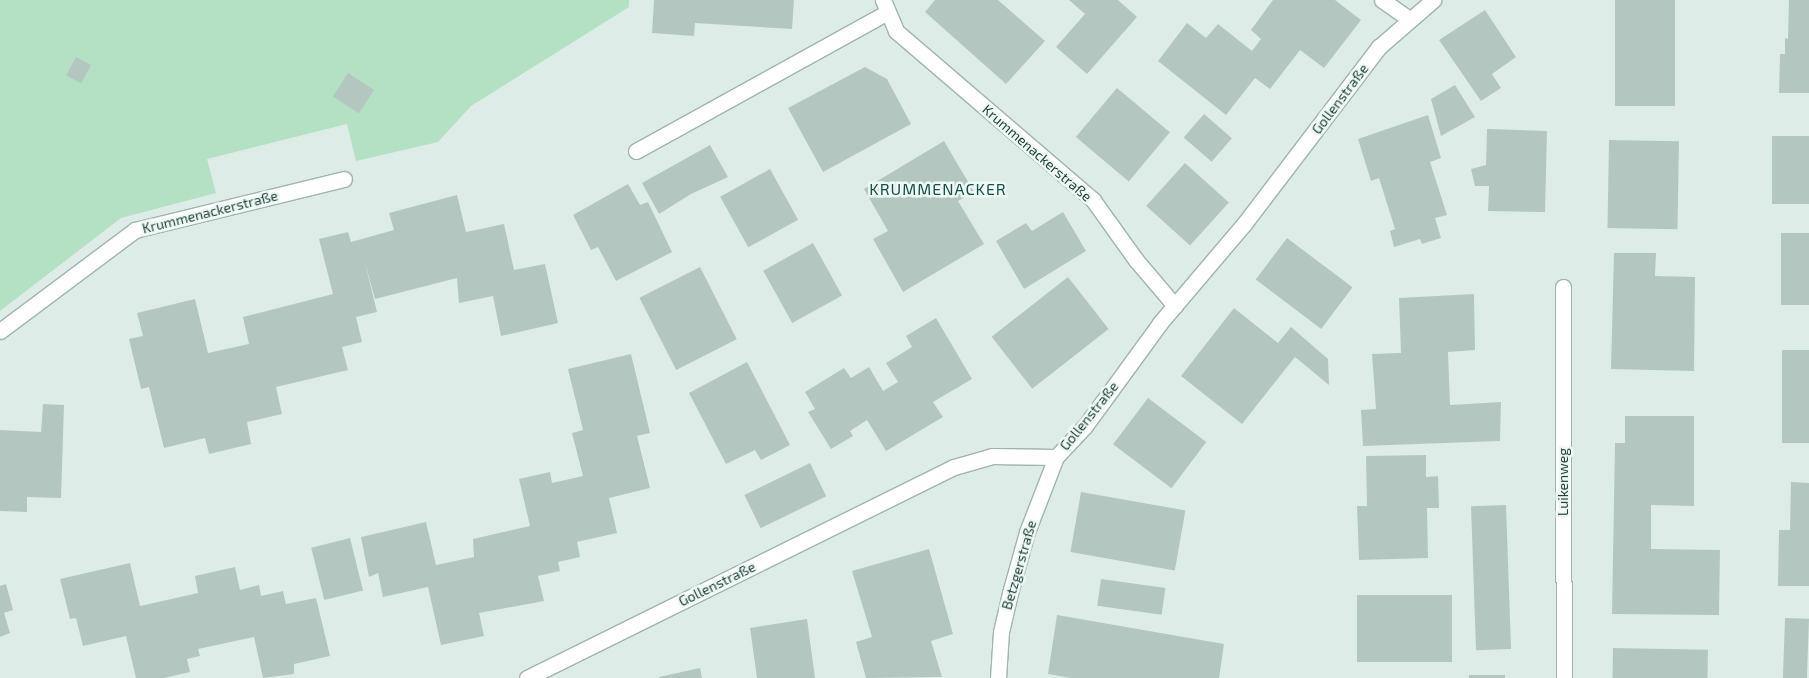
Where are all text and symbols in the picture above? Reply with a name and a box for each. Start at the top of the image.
street label: Gollenstraße [1308,61,1372,137]
street label: Krummenackerstraße [979,101,1095,205]
district label: KRUMMENACKER [868,179,1008,199]
street label: Krummenackerstraße [140,187,280,237]
street label: Gollenstraße [1056,378,1122,454]
street label: Luikenweg [1555,448,1571,516]
street label: Betzgerstraße [998,518,1040,612]
street label: Gollenstraße [676,558,758,610]

